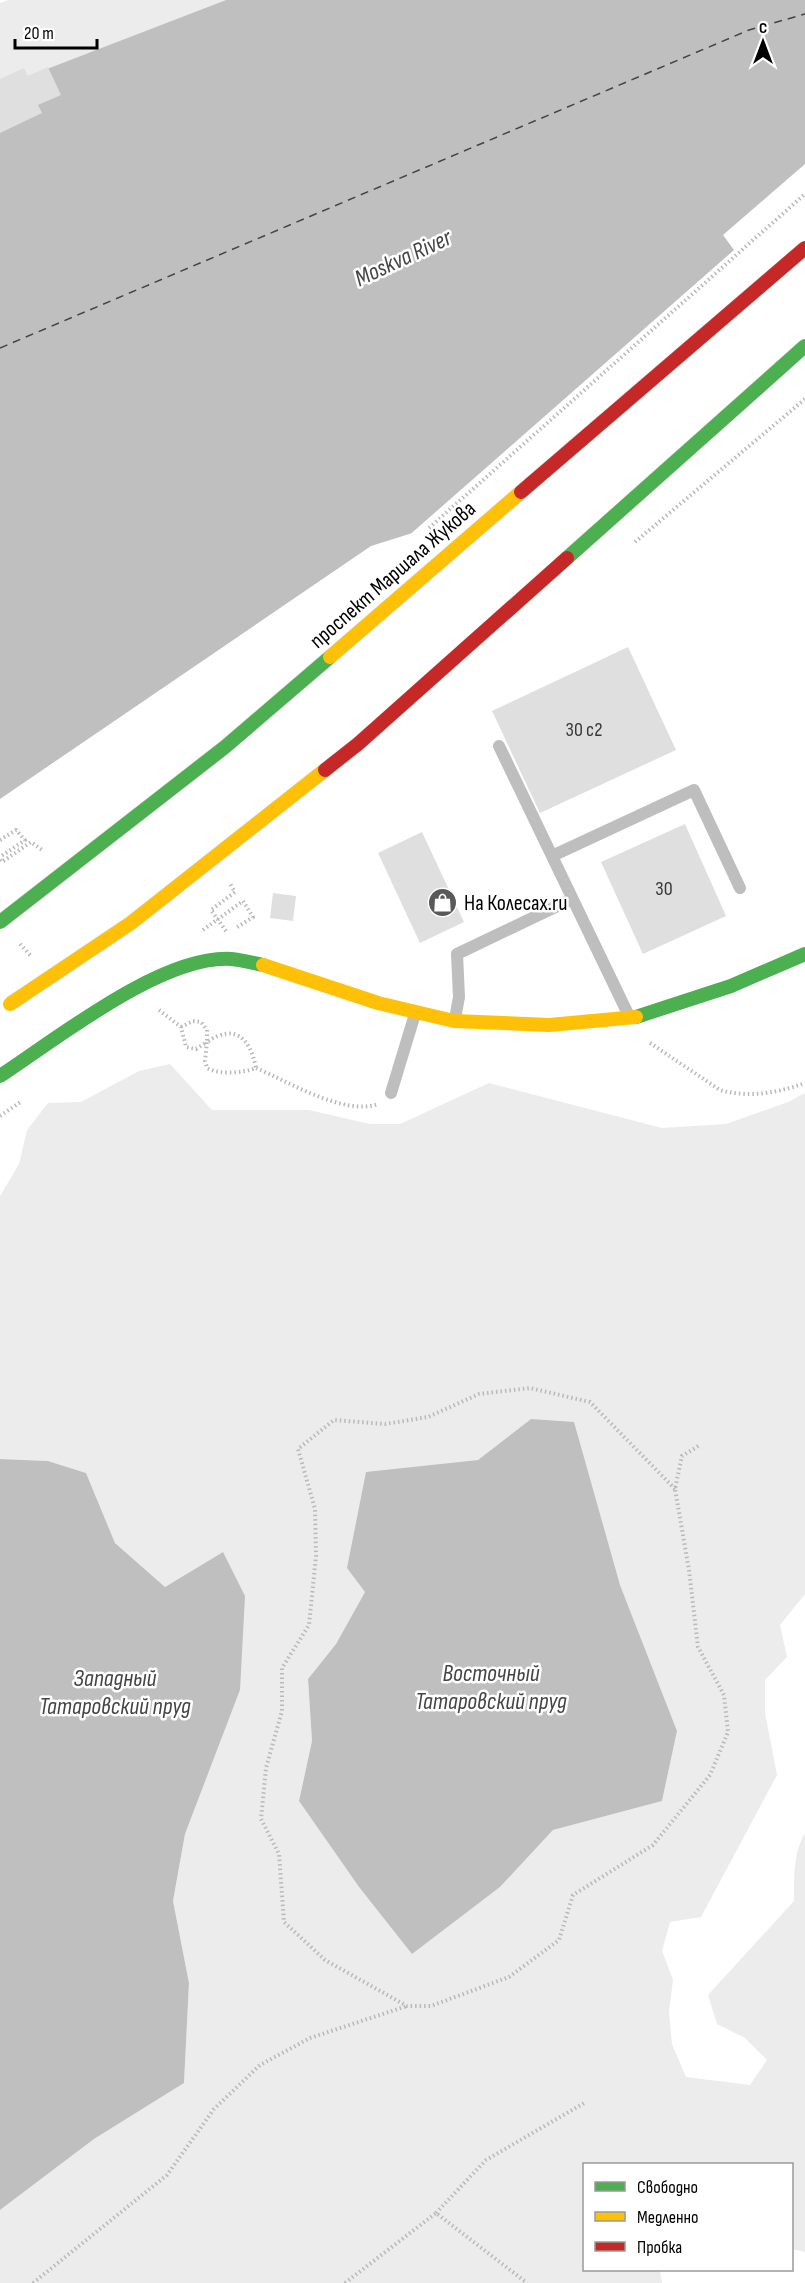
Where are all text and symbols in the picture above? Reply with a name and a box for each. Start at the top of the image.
scale bar [15,12,98,50]
north arrow [733,12,793,72]
text: С [759,19,767,38]
text: 20 m [24,23,54,44]
water label: Moskva River [350,222,457,293]
street label: проспект Маршала Жукова [304,496,482,654]
house number: 30 с2 [566,718,602,742]
house number: 30 [655,877,673,901]
shop icon: На Колесах.ru [427,887,459,919]
place label: На Колесах.ru [464,890,568,917]
water label: Восточный Татаровский пруд [415,1659,567,1716]
water label: Западный Татаровский пруд [39,1664,191,1721]
legend [583,2163,793,2271]
text: Свободно [637,2177,698,2198]
text: Медленно [637,2207,699,2228]
text: Пробка [637,2237,682,2258]

